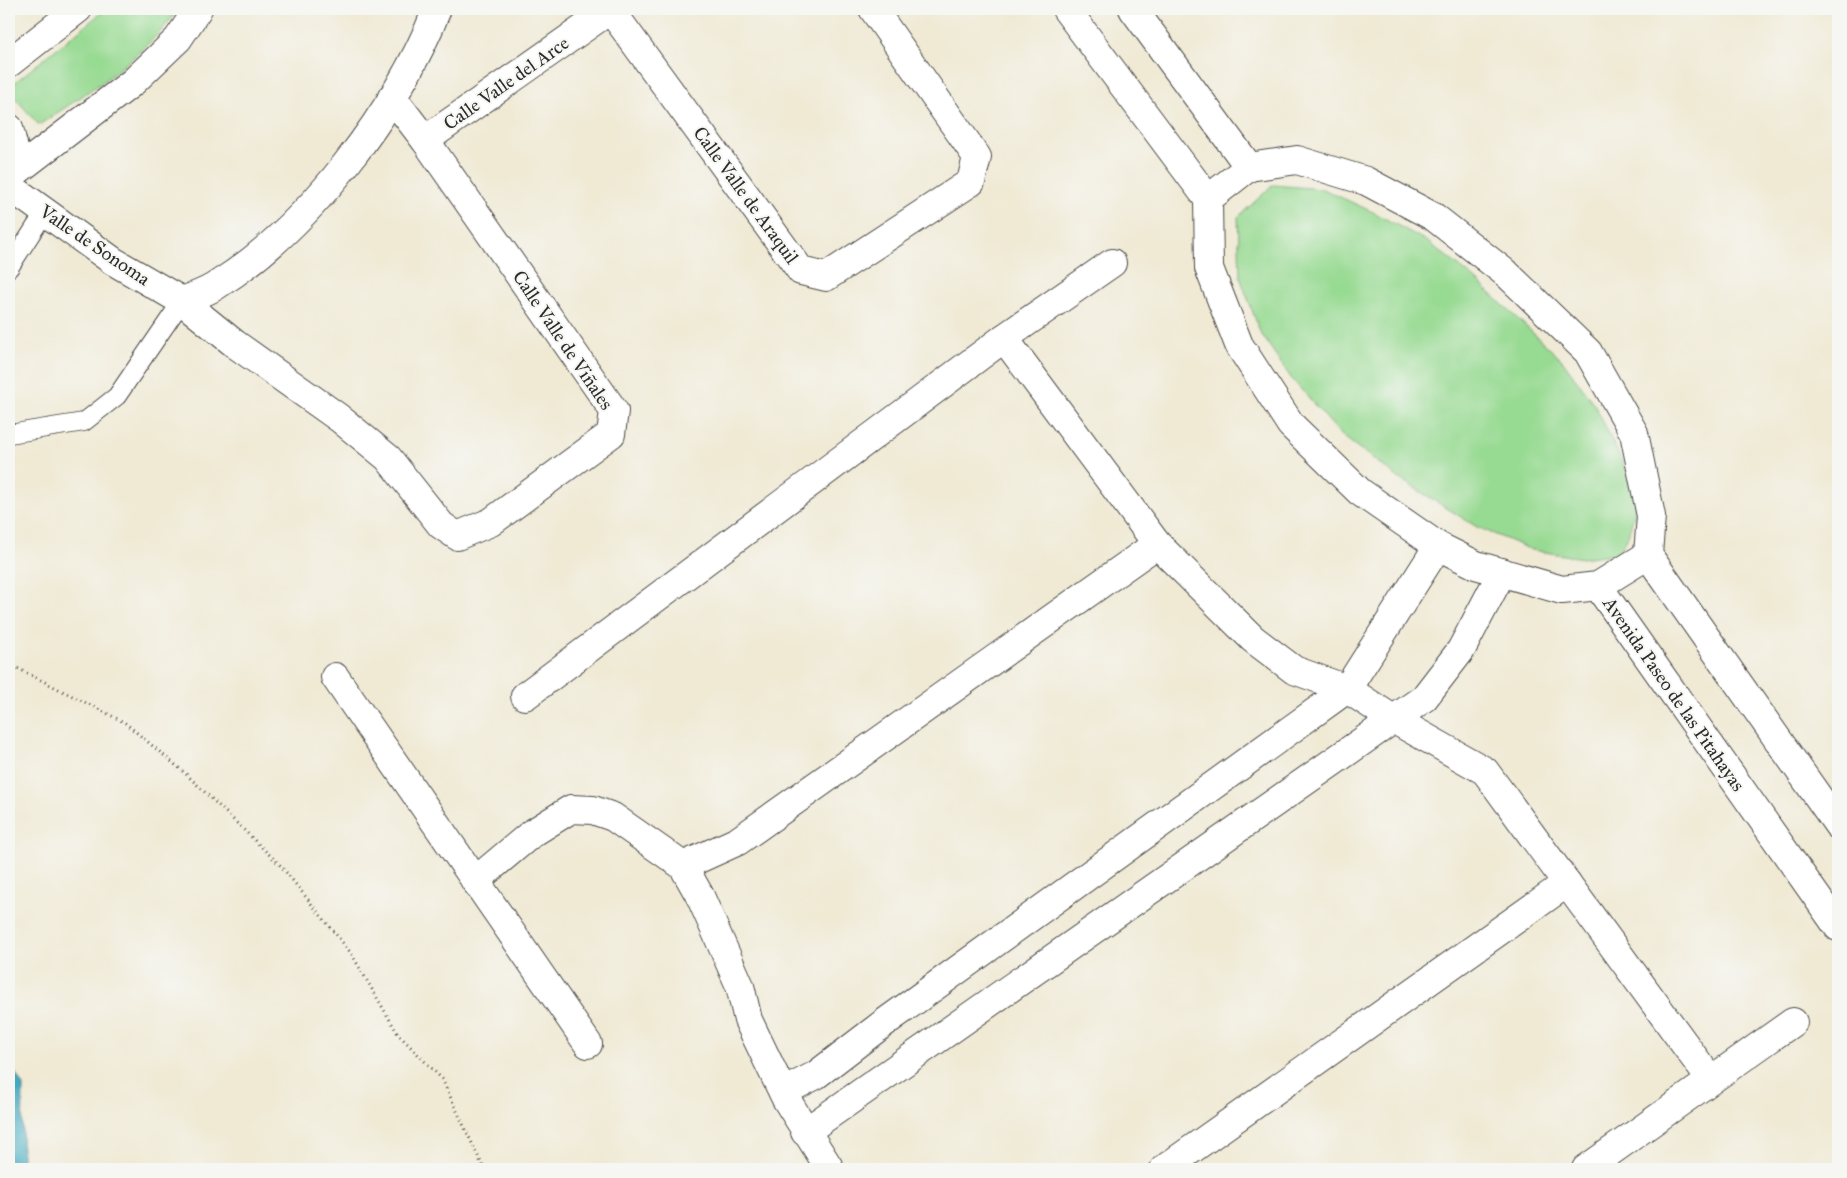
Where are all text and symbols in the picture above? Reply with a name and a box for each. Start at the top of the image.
street label: Calle Valle del Arce [439,31,573,135]
street label: Calle Valle de Araquil [688,122,804,269]
street label: Valle de Sonoma [35,199,155,291]
street label: Calle Valle de Viñales [508,266,618,414]
street label: Avenida Paseo de las Pitahayas [1598,592,1750,796]

